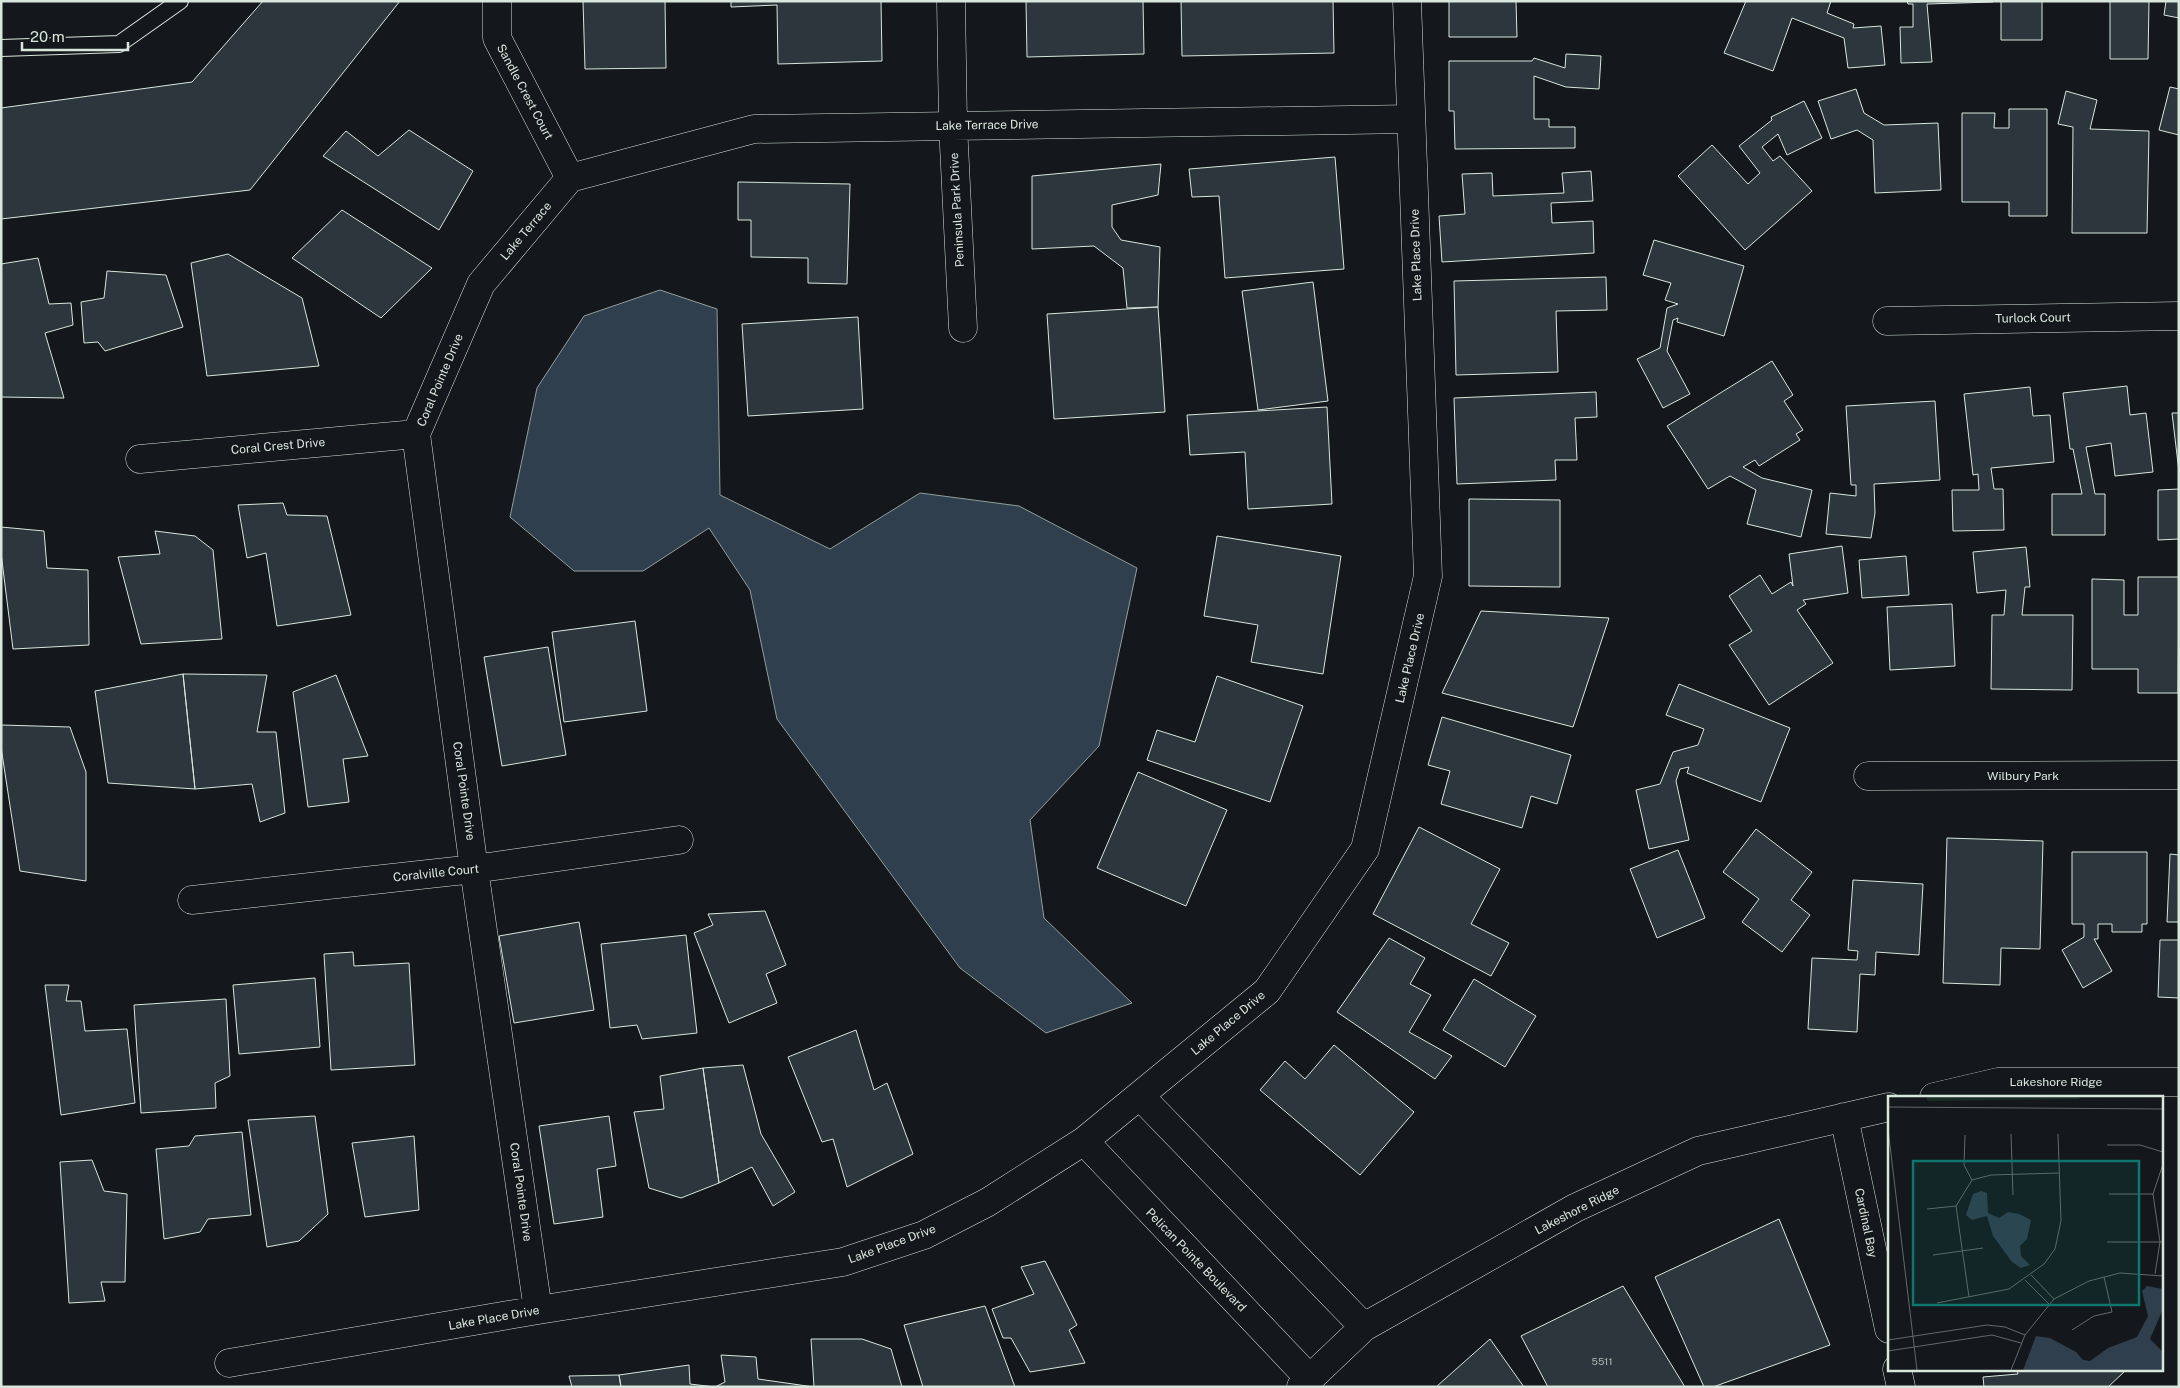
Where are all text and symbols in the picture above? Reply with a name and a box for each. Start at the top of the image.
scale bar [22,20,129,52]
text: 20 m [30,28,65,45]
street label: Sandle Crest Court [494,42,556,142]
street label: Lake Terrace Drive [935,117,1039,133]
street label: Peninsula Park Drive [947,152,967,268]
street label: Lake Terrace [498,199,555,263]
street label: Lake Place Drive [1407,209,1425,301]
street label: Turlock Court [1995,310,2071,326]
street label: Coral Pointe Drive [414,331,466,429]
street label: Coral Crest Drive [230,435,326,457]
street label: Lake Place Drive [1393,611,1427,704]
street label: Coral Pointe Drive [450,741,478,841]
street label: Wilbury Park [1987,769,2059,783]
street label: Coralville Court [392,861,480,884]
street label: Lake Place Drive [1188,988,1268,1058]
street label: Lakeshore Ridge [2010,1075,2103,1089]
inset map [1888,1096,2162,1370]
street label: Coral Pointe Drive [507,1142,535,1242]
street label: Lakeshore Ridge [1532,1183,1622,1237]
street label: Cardinal Bay [1852,1187,1880,1260]
street label: Pelican Pointe Boulevard [1143,1205,1249,1315]
street label: Lake Place Drive [846,1222,938,1266]
street label: Lake Place Drive [447,1303,541,1333]
house number: 5511 [1592,1355,1612,1367]

